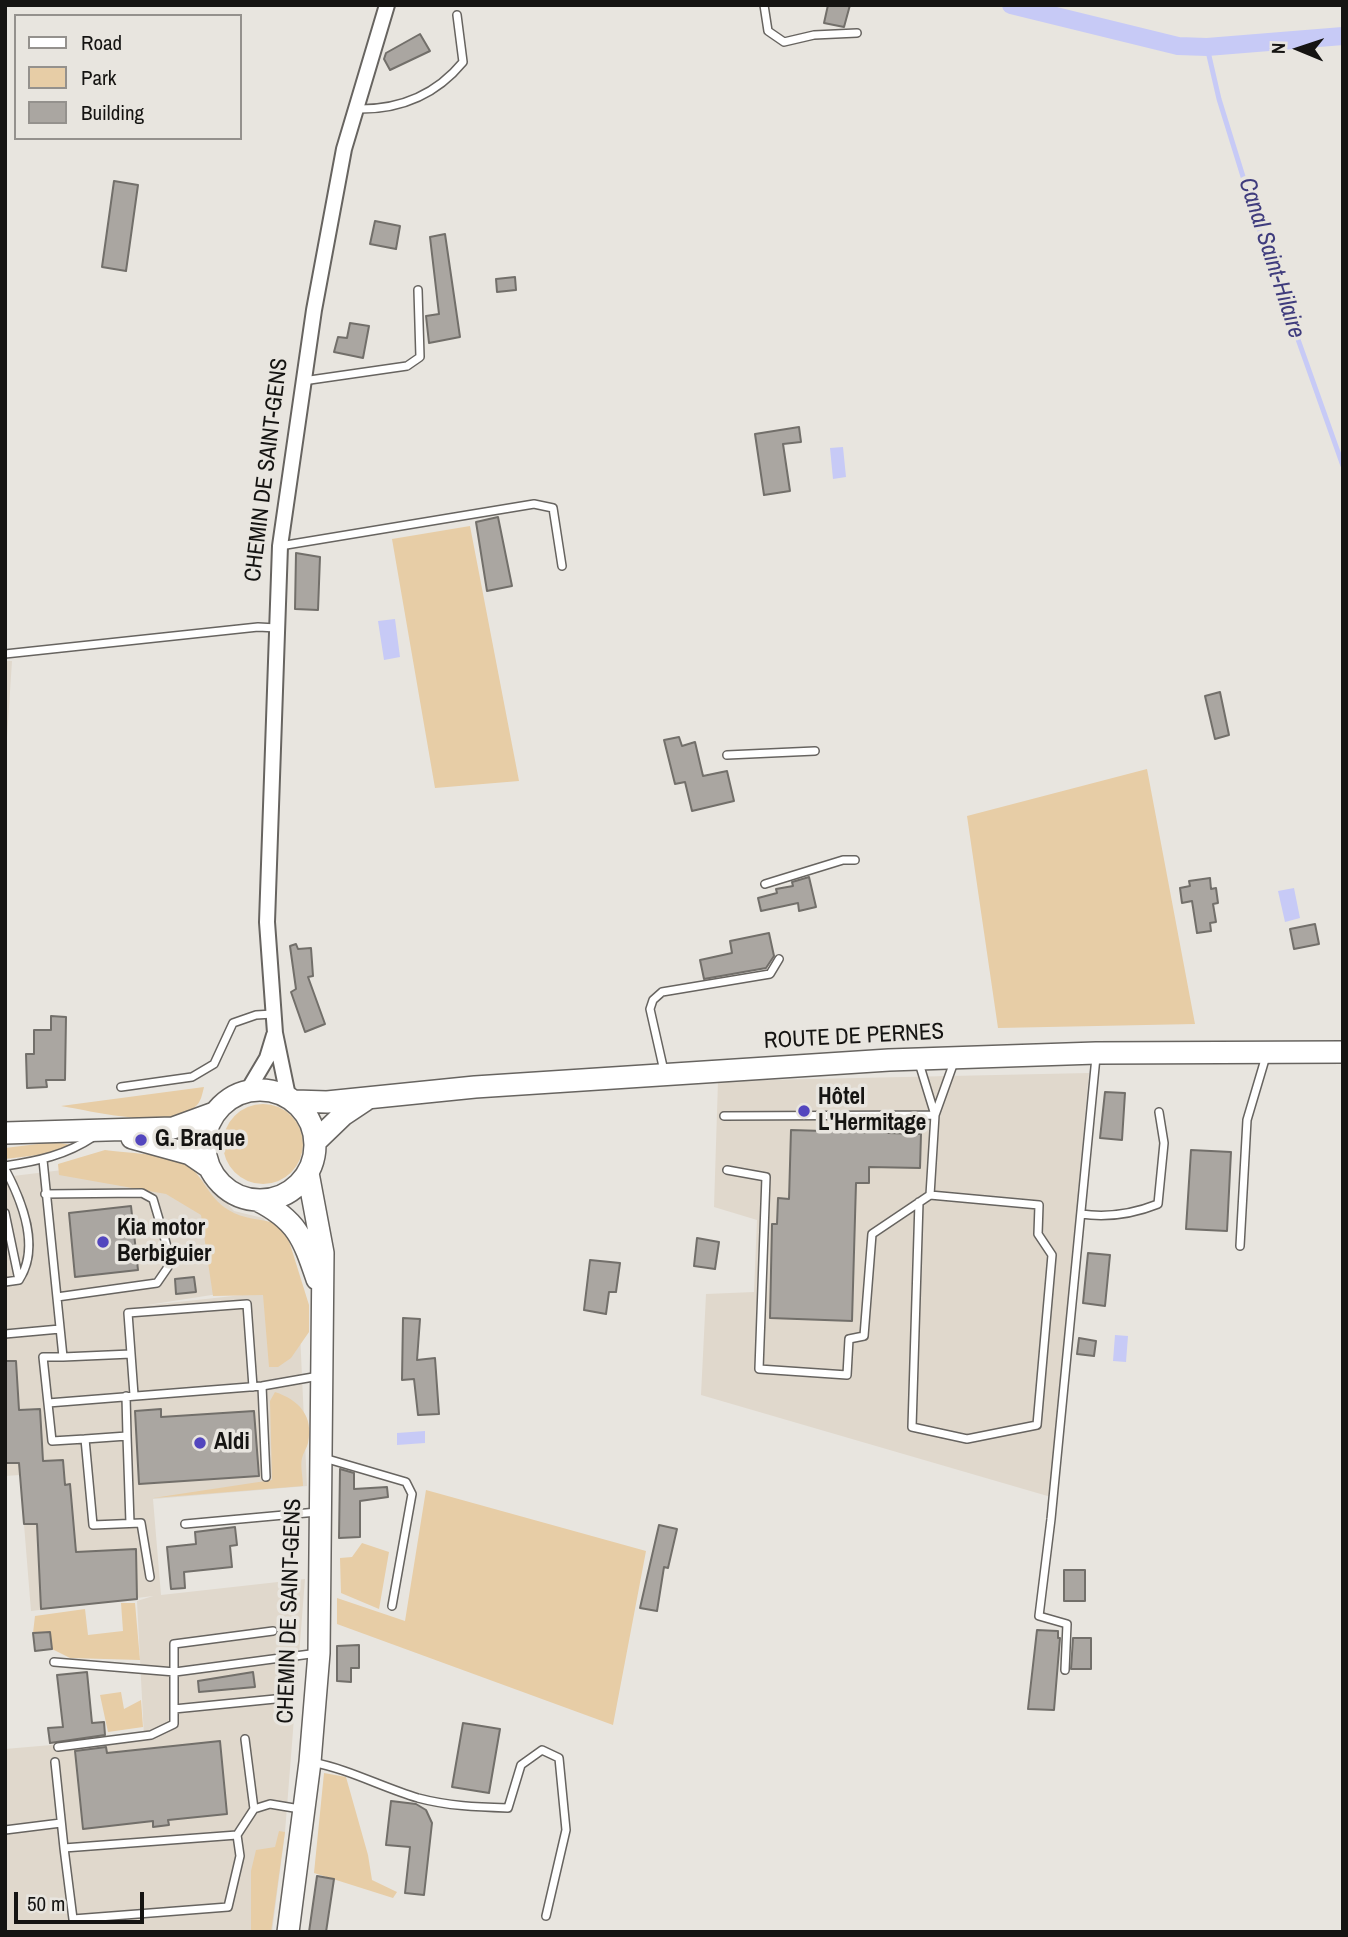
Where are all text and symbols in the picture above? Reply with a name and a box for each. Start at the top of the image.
legend [14,14,242,140]
north arrow [1264,14,1334,84]
text: Road [81,28,122,57]
text: N [1265,42,1291,54]
text: Park [81,63,116,92]
text: Building [81,98,144,127]
water label: Canal Saint-Hilaire [1231,174,1311,342]
street label: CHEMIN DE SAINT-GENS [240,357,294,583]
street label: ROUTE DE PERNES [763,1019,945,1055]
place label: Hôtel L'Hermitage [818,1084,926,1138]
marker: Hôtel L'Hermitage [796,1103,812,1119]
place label: G. Braque [155,1126,245,1154]
marker: G. Braque [133,1132,149,1148]
place label: Kia motor Berbiguier [117,1215,211,1269]
marker: Kia motor Berbiguier [95,1234,111,1250]
place label: Aldi [214,1429,250,1457]
marker: Aldi [192,1435,208,1451]
street label: CHEMIN DE SAINT-GENS [272,1498,308,1724]
scale bar [18,1878,147,1922]
text: 50 m [27,1889,65,1918]

